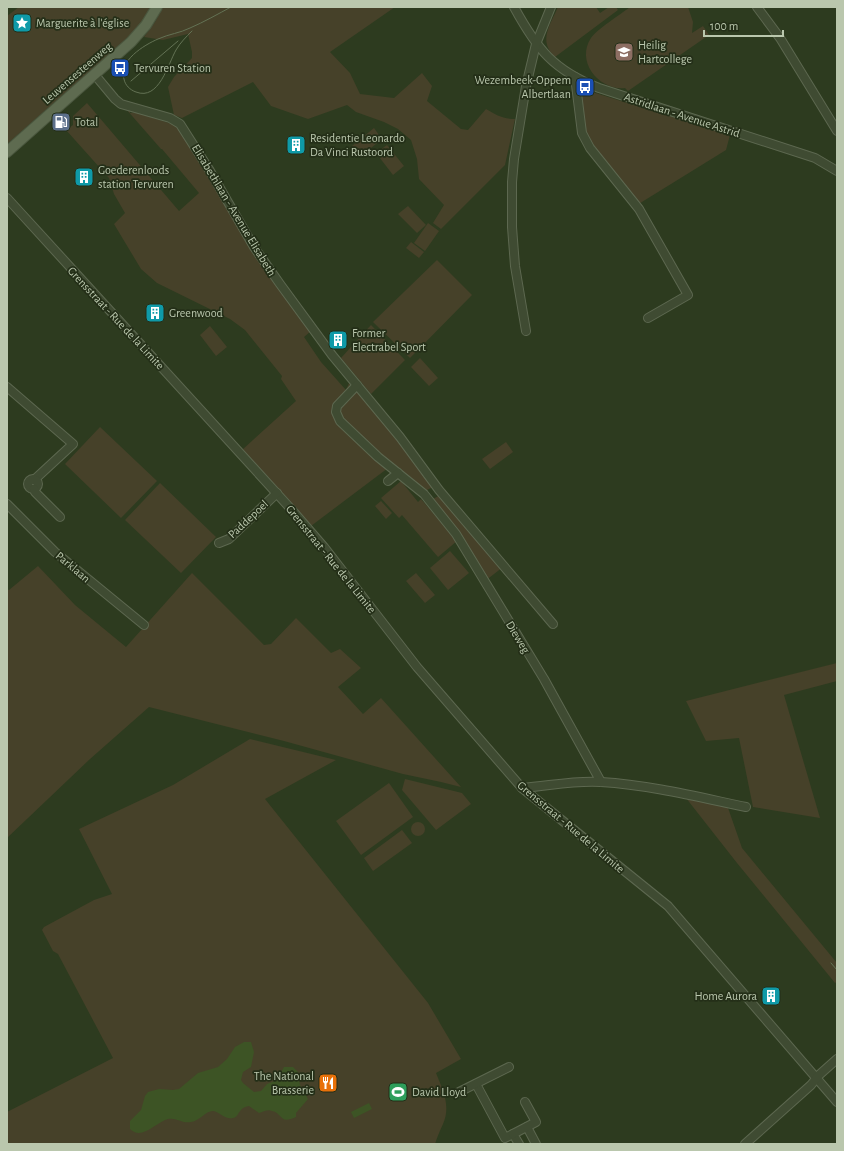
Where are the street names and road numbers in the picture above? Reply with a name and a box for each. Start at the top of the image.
street label: Leuvensesteenweg [40,40,114,106]
street label: Astridlaan - Avenue Astrid [623,91,741,139]
street label: Elisabethlaan - Avenue Elisabeth [190,142,278,278]
street label: Grensstraat - Rue de la Limite [65,264,167,372]
street label: Paddepoel [226,498,270,540]
street label: Grensstraat - Rue de la Limite [284,503,378,615]
street label: Parklaan [53,549,93,585]
street label: Dieweg [504,619,532,655]
street label: Grensstraat - Rue de la Limite [515,779,627,875]

